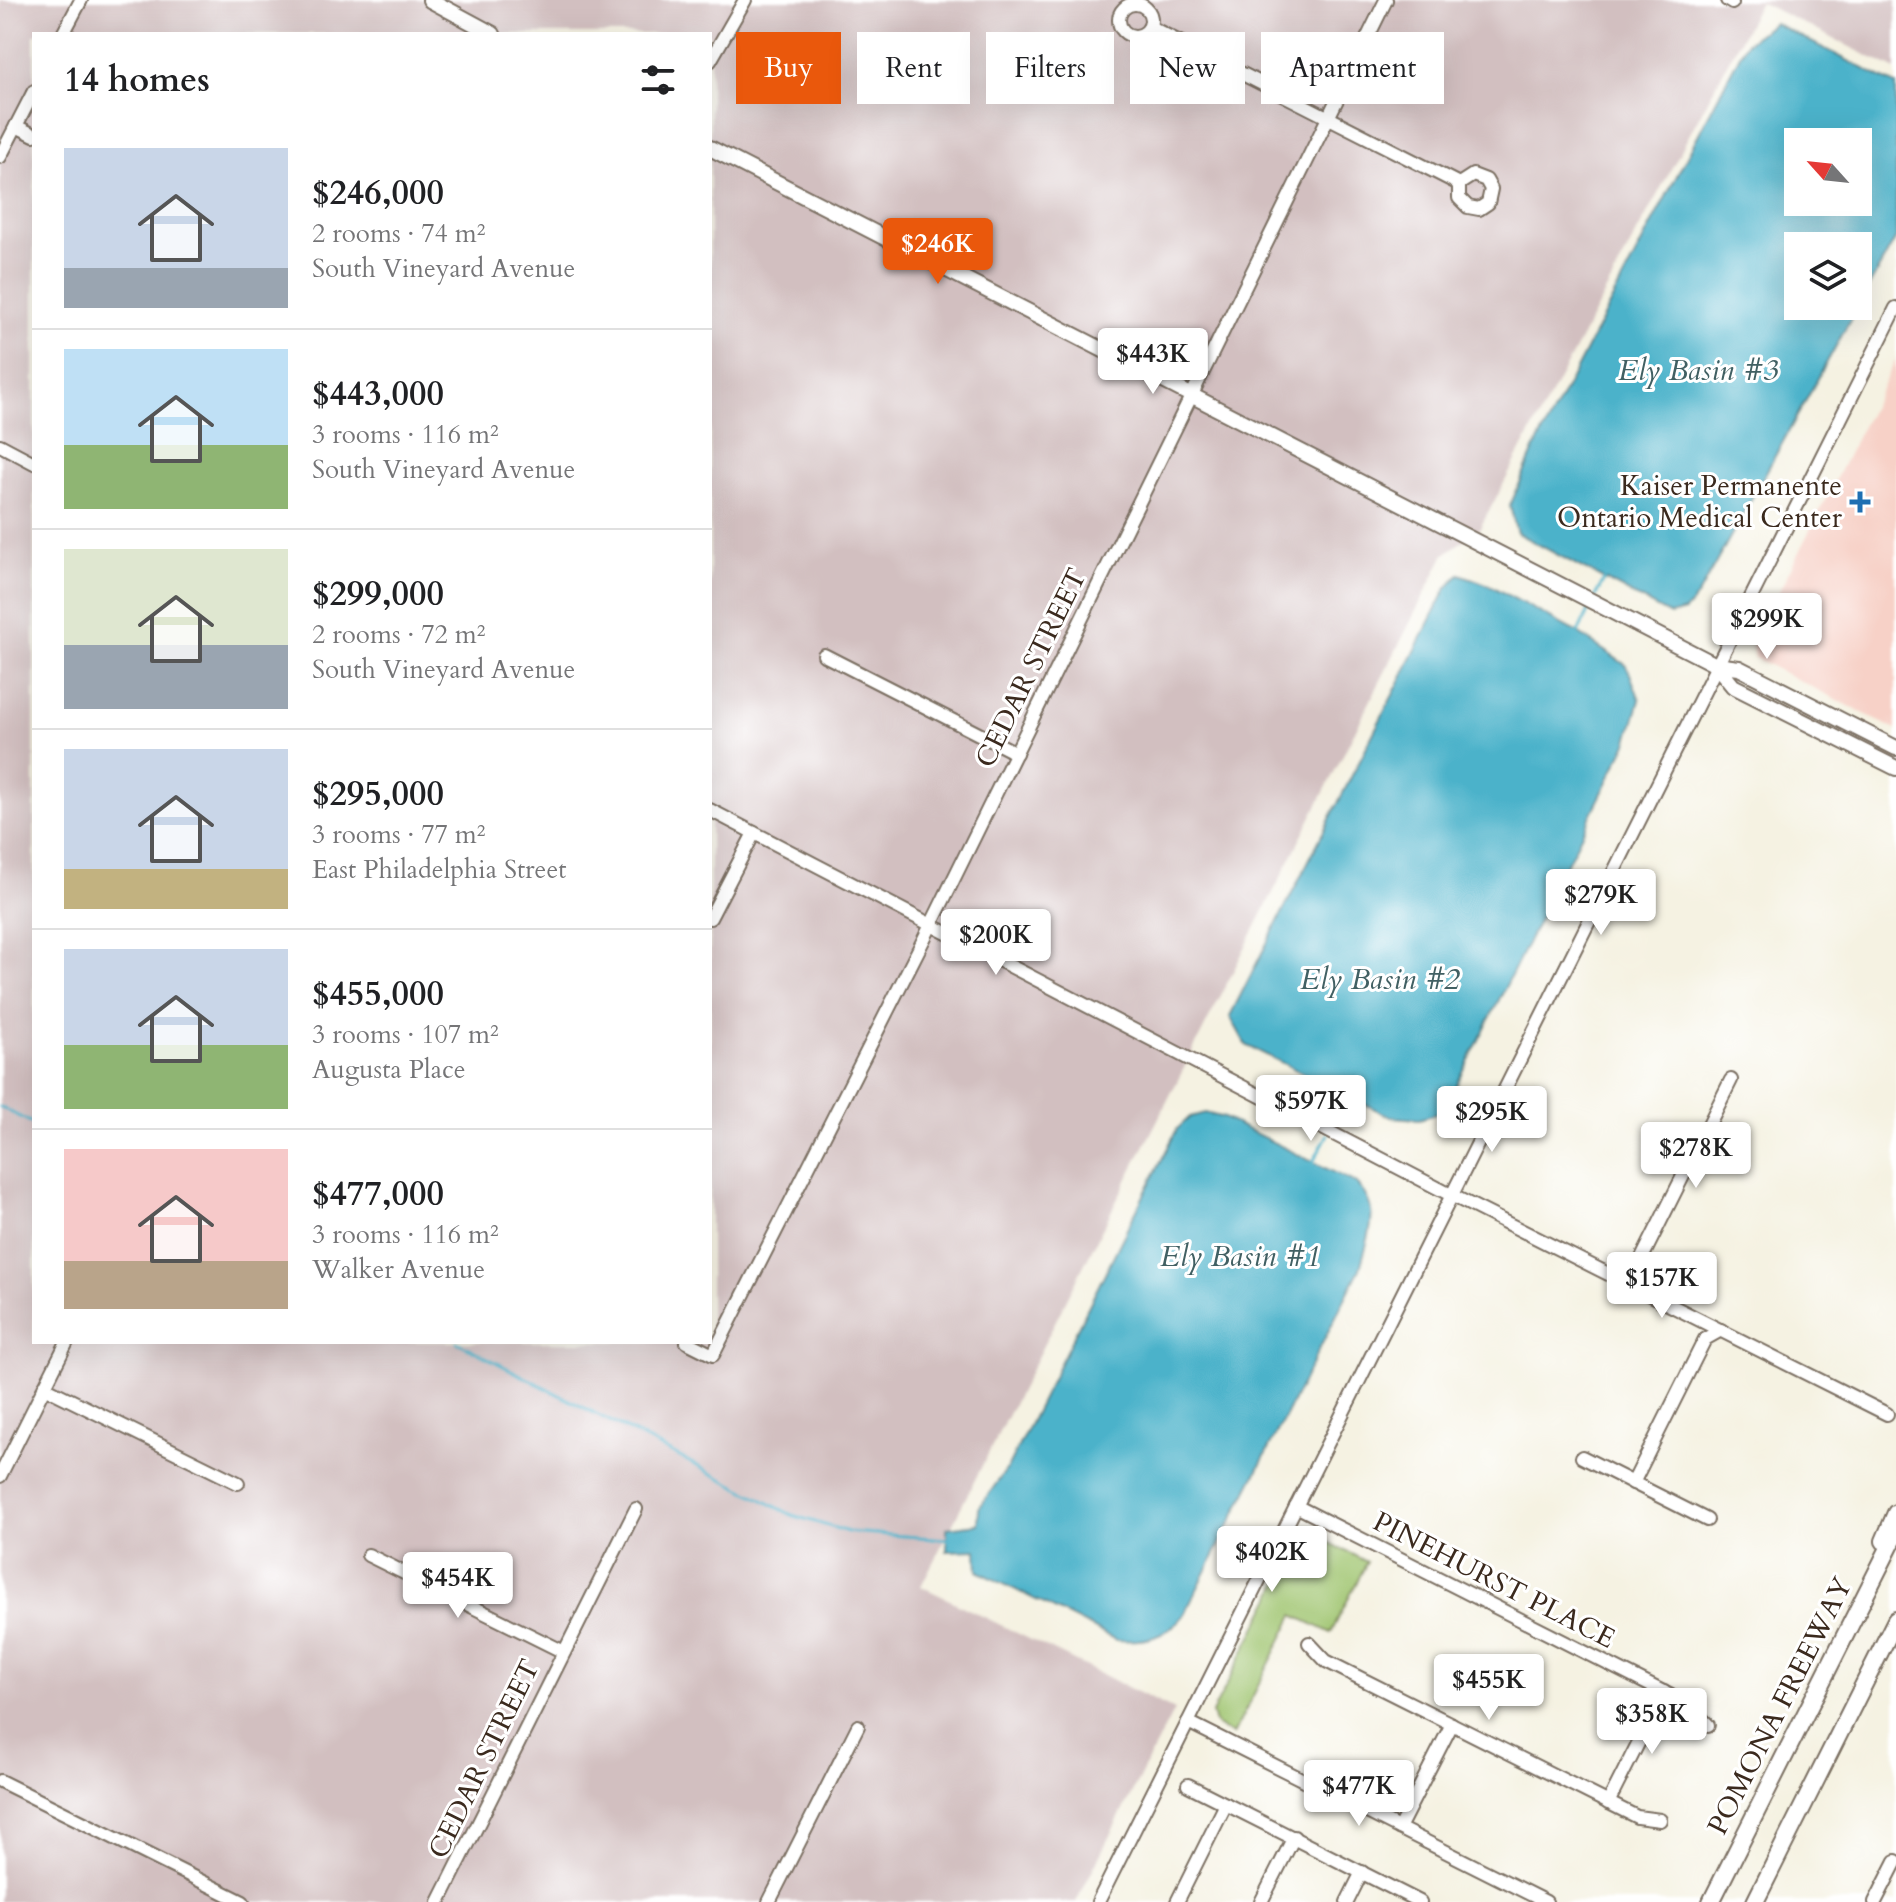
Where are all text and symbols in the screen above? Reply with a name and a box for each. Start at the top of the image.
chip: Buy [736,32,841,104]
chip: Rent [857,32,970,104]
chip: Filters [986,32,1114,104]
chip: New [1130,32,1245,104]
chip: Apartment [1261,32,1444,104]
text: 14 homes [64,57,210,103]
icon: filters [636,58,680,102]
north arrow [1784,128,1872,216]
map controls [1784,128,1872,320]
text: $246,000 [312,170,444,216]
icon: home [128,180,224,276]
text: 2 rooms · 74 m² [312,216,485,251]
pin: $246K [882,218,994,286]
text: $246K [901,226,975,261]
button: layers [1784,232,1872,320]
text: South Vineyard Avenue [312,251,575,286]
pin: $443K [1097,328,1209,396]
text: $443K [1116,336,1190,371]
water label: Ely Basin #3 [1618,350,1778,391]
text: $443,000 [312,371,444,417]
icon: home [128,381,224,477]
text: 3 rooms · 116 m² [312,417,499,452]
text: South Vineyard Avenue [312,452,575,487]
place label: Kaiser Permanente Ontario Medical Center [1557,467,1843,537]
marker: Kaiser Permanente Ontario Medical Center [1849,491,1871,513]
street label: CEDAR STREET [966,562,1096,774]
text: $299,000 [312,571,444,617]
icon: home [128,581,224,677]
pin: $299K [1711,593,1823,661]
text: $299K [1730,601,1804,636]
text: 2 rooms · 72 m² [312,617,485,652]
text: South Vineyard Avenue [312,652,575,687]
text: $295,000 [312,771,444,817]
icon: home [128,781,224,877]
text: 3 rooms · 77 m² [312,817,485,852]
text: East Philadelphia Street [312,852,566,887]
pin: $279K [1545,869,1657,937]
text: $279K [1564,877,1638,912]
pin: $200K [940,909,1052,977]
text: $200K [959,917,1033,952]
water label: Ely Basin #2 [1300,959,1460,1000]
text: $455,000 [312,971,444,1017]
icon: home [128,981,224,1077]
text: 3 rooms · 107 m² [312,1017,499,1052]
text: Augusta Place [312,1052,466,1087]
pin: $597K [1255,1075,1367,1143]
text: $597K [1274,1083,1348,1118]
pin: $295K [1436,1086,1548,1154]
text: $295K [1455,1094,1529,1129]
pin: $278K [1640,1122,1752,1190]
text: $278K [1659,1130,1733,1165]
text: $477,000 [312,1171,444,1217]
icon: home [128,1181,224,1277]
text: 3 rooms · 116 m² [312,1217,499,1252]
water label: Ely Basin #1 [1160,1236,1320,1277]
text: Walker Avenue [312,1252,485,1287]
pin: $157K [1606,1252,1718,1320]
text: $157K [1625,1260,1699,1295]
street label: PINEHURST PLACE [1366,1502,1622,1658]
pin: $402K [1216,1526,1328,1594]
text: $402K [1235,1534,1309,1569]
pin: $454K [402,1552,514,1620]
text: $454K [421,1560,495,1595]
street label: POMONA FREEWAY [1699,1571,1862,1841]
street label: CEDAR STREET [419,1653,549,1865]
pin: $455K [1433,1654,1545,1722]
text: $455K [1452,1662,1526,1697]
pin: $358K [1596,1688,1708,1756]
text: $358K [1615,1696,1689,1731]
pin: $477K [1303,1760,1415,1828]
text: $477K [1322,1768,1396,1803]

